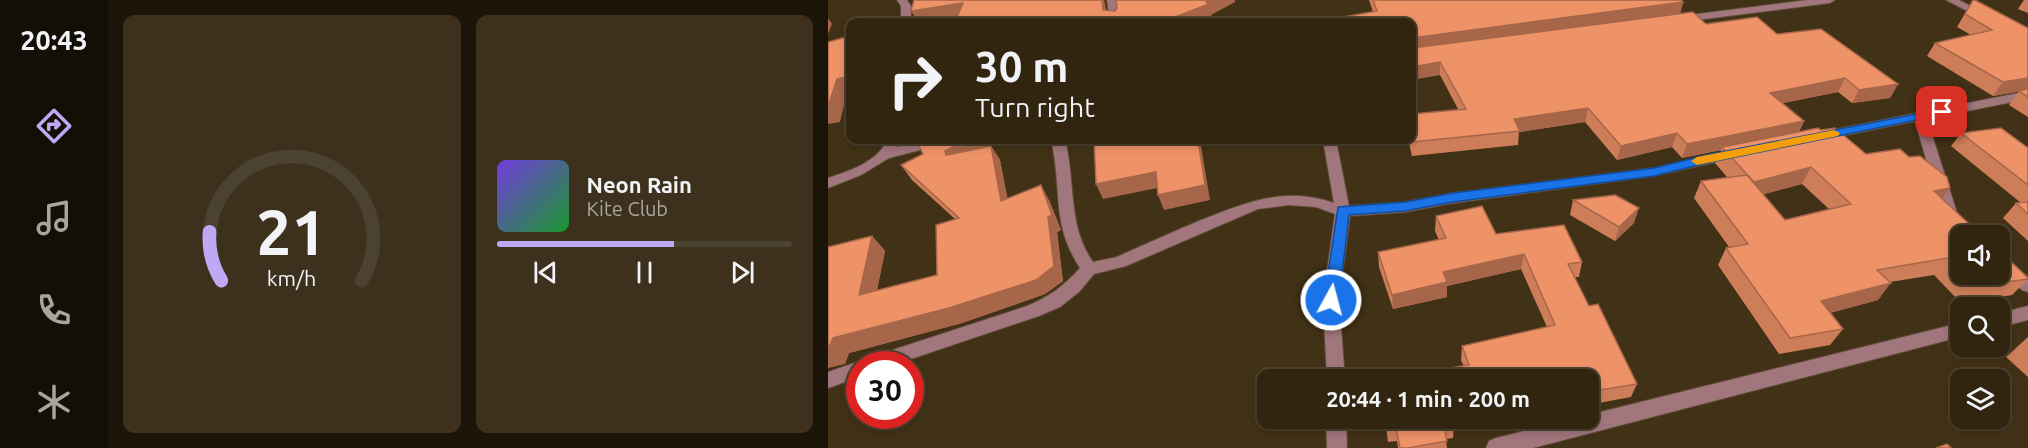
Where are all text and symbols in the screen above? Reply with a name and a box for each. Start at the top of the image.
text: 20:43 [20,25,88,55]
icon: right [876,42,954,120]
text: 30 m [975,43,1069,90]
pin [1916,86,1967,137]
text: Turn right [975,92,1095,122]
icon: arrive [1925,95,1958,128]
icon: directions [33,105,75,147]
text: Neon Rain [587,172,692,197]
icon: music [33,197,75,239]
text: 21 [257,197,327,267]
text: Kite Club [587,197,668,220]
map controls [1950,225,2010,429]
button: sound [1950,225,2010,285]
icon: previous [529,256,562,289]
icon: pause [628,256,661,289]
icon: next [726,256,759,289]
text: km/h [267,266,316,290]
position arrow [1299,268,1363,332]
icon: phone [33,289,75,331]
button: search [1950,297,2010,357]
speed limit sign: 30 [846,351,924,429]
button: layers [1950,369,2010,429]
icon: climate [33,381,75,423]
text: 20:44 · 1 min · 200 m [1326,386,1530,411]

